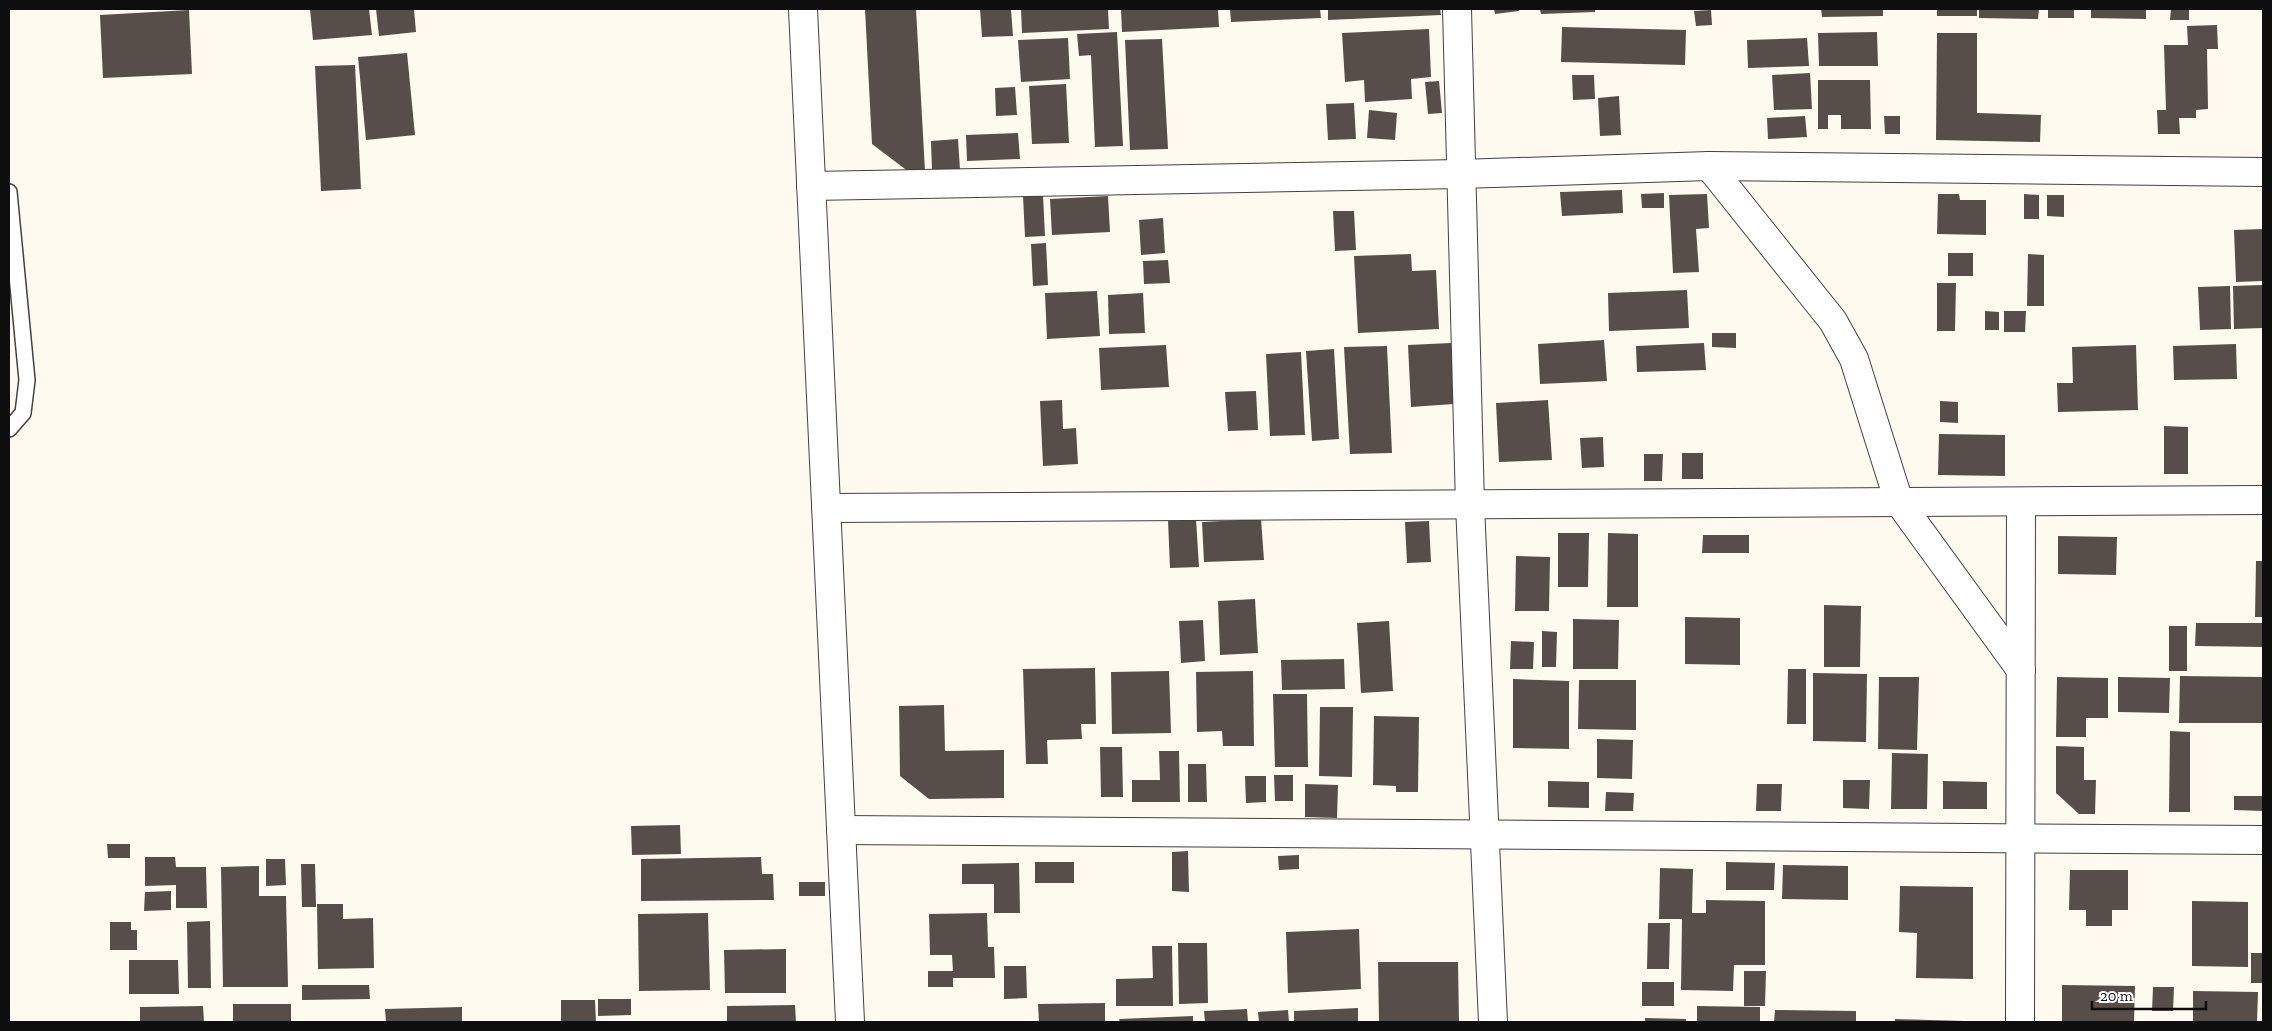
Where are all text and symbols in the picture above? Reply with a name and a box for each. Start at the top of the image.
scale bar [2092,978,2206,1010]
text: 20 m [2100,987,2133,1005]

